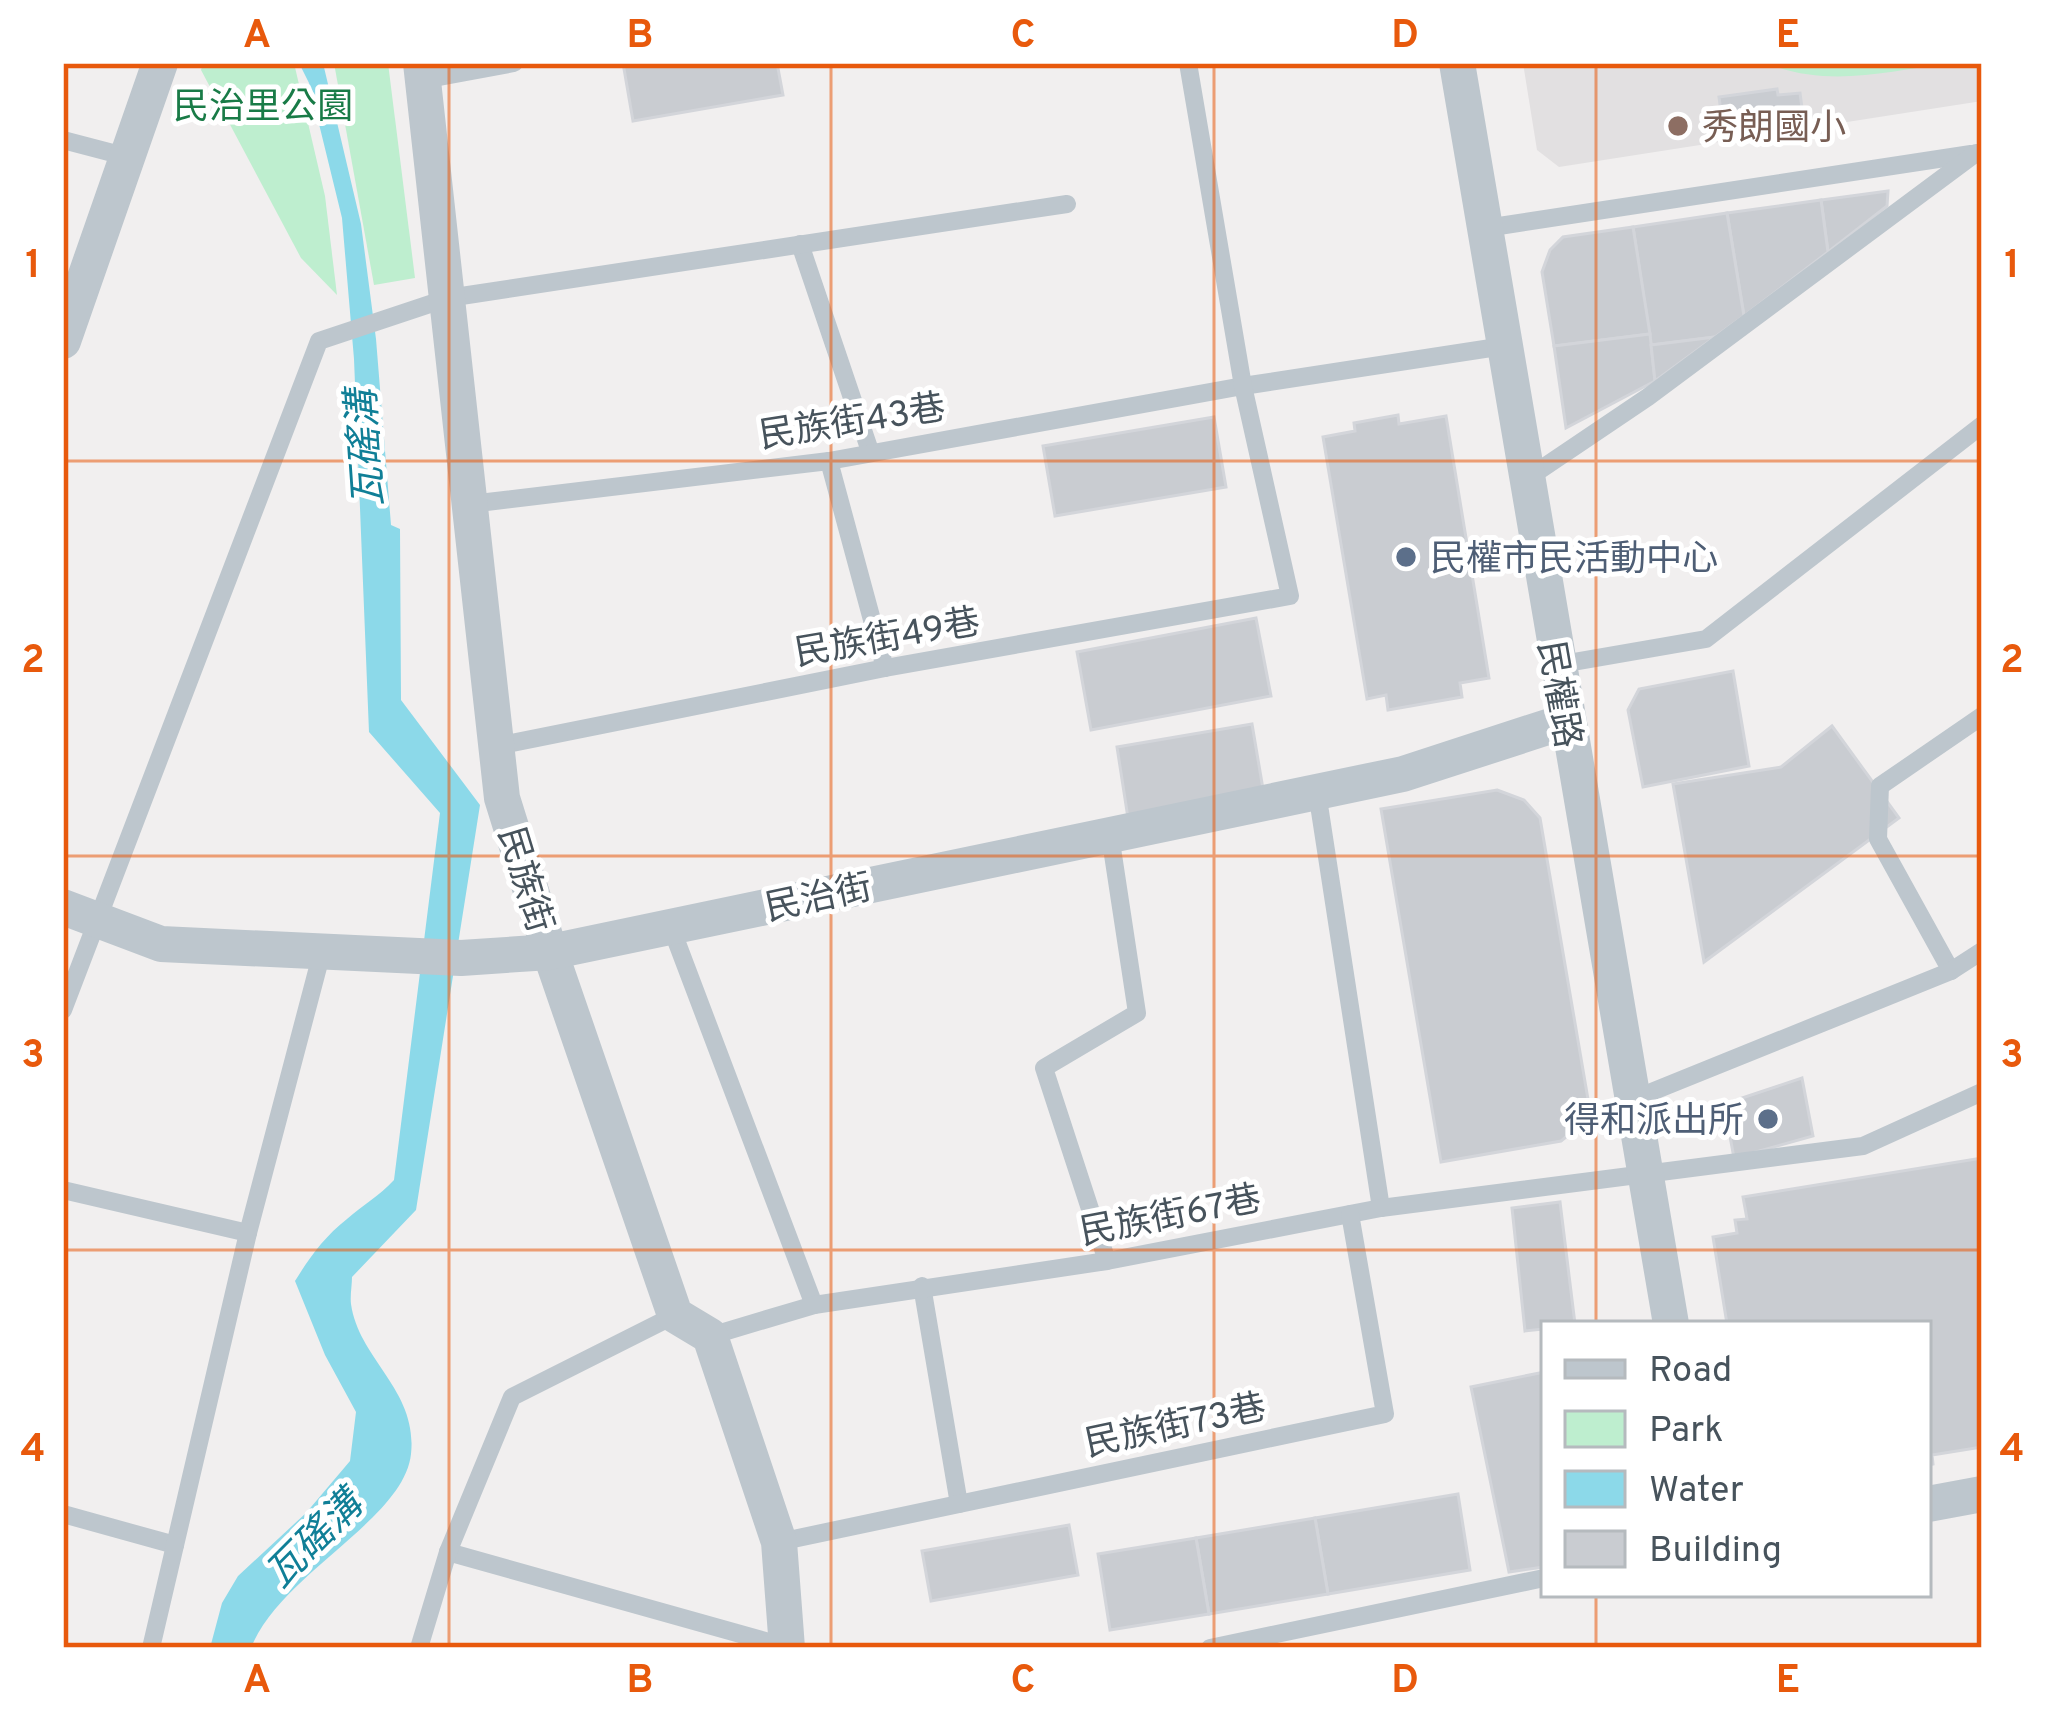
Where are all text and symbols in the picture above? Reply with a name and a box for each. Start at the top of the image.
text: A [243,13,271,62]
text: B [627,13,653,62]
text: C [1011,13,1035,62]
text: D [1391,13,1419,62]
text: E [1776,13,1800,62]
park label: 民治里公園 [173,86,353,132]
place label: 秀朗國小 [1702,107,1846,153]
marker: 秀朗國小 [1665,113,1691,139]
text: 1 [25,243,41,292]
text: 1 [2004,243,2020,292]
water label: 瓦磘溝 [340,383,397,508]
street label: 民族街43巷 [756,387,949,461]
place label: 民權市民活動中心 [1430,538,1718,584]
marker: 民權市民活動中心 [1393,544,1419,570]
street label: 民族街49巷 [791,601,984,679]
text: 2 [21,638,45,687]
street label: 民權路 [1525,638,1589,752]
text: 2 [2000,638,2024,687]
street label: 民族街 [485,822,561,939]
street label: 民治街 [761,866,876,934]
text: 3 [21,1033,45,1082]
text: 3 [2000,1033,2024,1082]
place label: 得和派出所 [1564,1100,1744,1146]
marker: 得和派出所 [1755,1106,1781,1132]
street label: 民族街67巷 [1076,1178,1265,1258]
legend [1541,1321,1931,1597]
text: Road [1649,1349,1732,1395]
street label: 民族街73巷 [1081,1386,1271,1470]
text: Park [1649,1409,1723,1455]
text: 4 [20,1427,46,1476]
text: 4 [1999,1427,2025,1476]
text: Water [1649,1469,1744,1515]
water label: 瓦磘溝 [257,1479,378,1600]
text: Building [1649,1529,1782,1575]
text: A [243,1658,271,1707]
text: B [627,1658,653,1707]
text: C [1011,1658,1035,1707]
text: D [1391,1658,1419,1707]
text: E [1776,1658,1800,1707]

